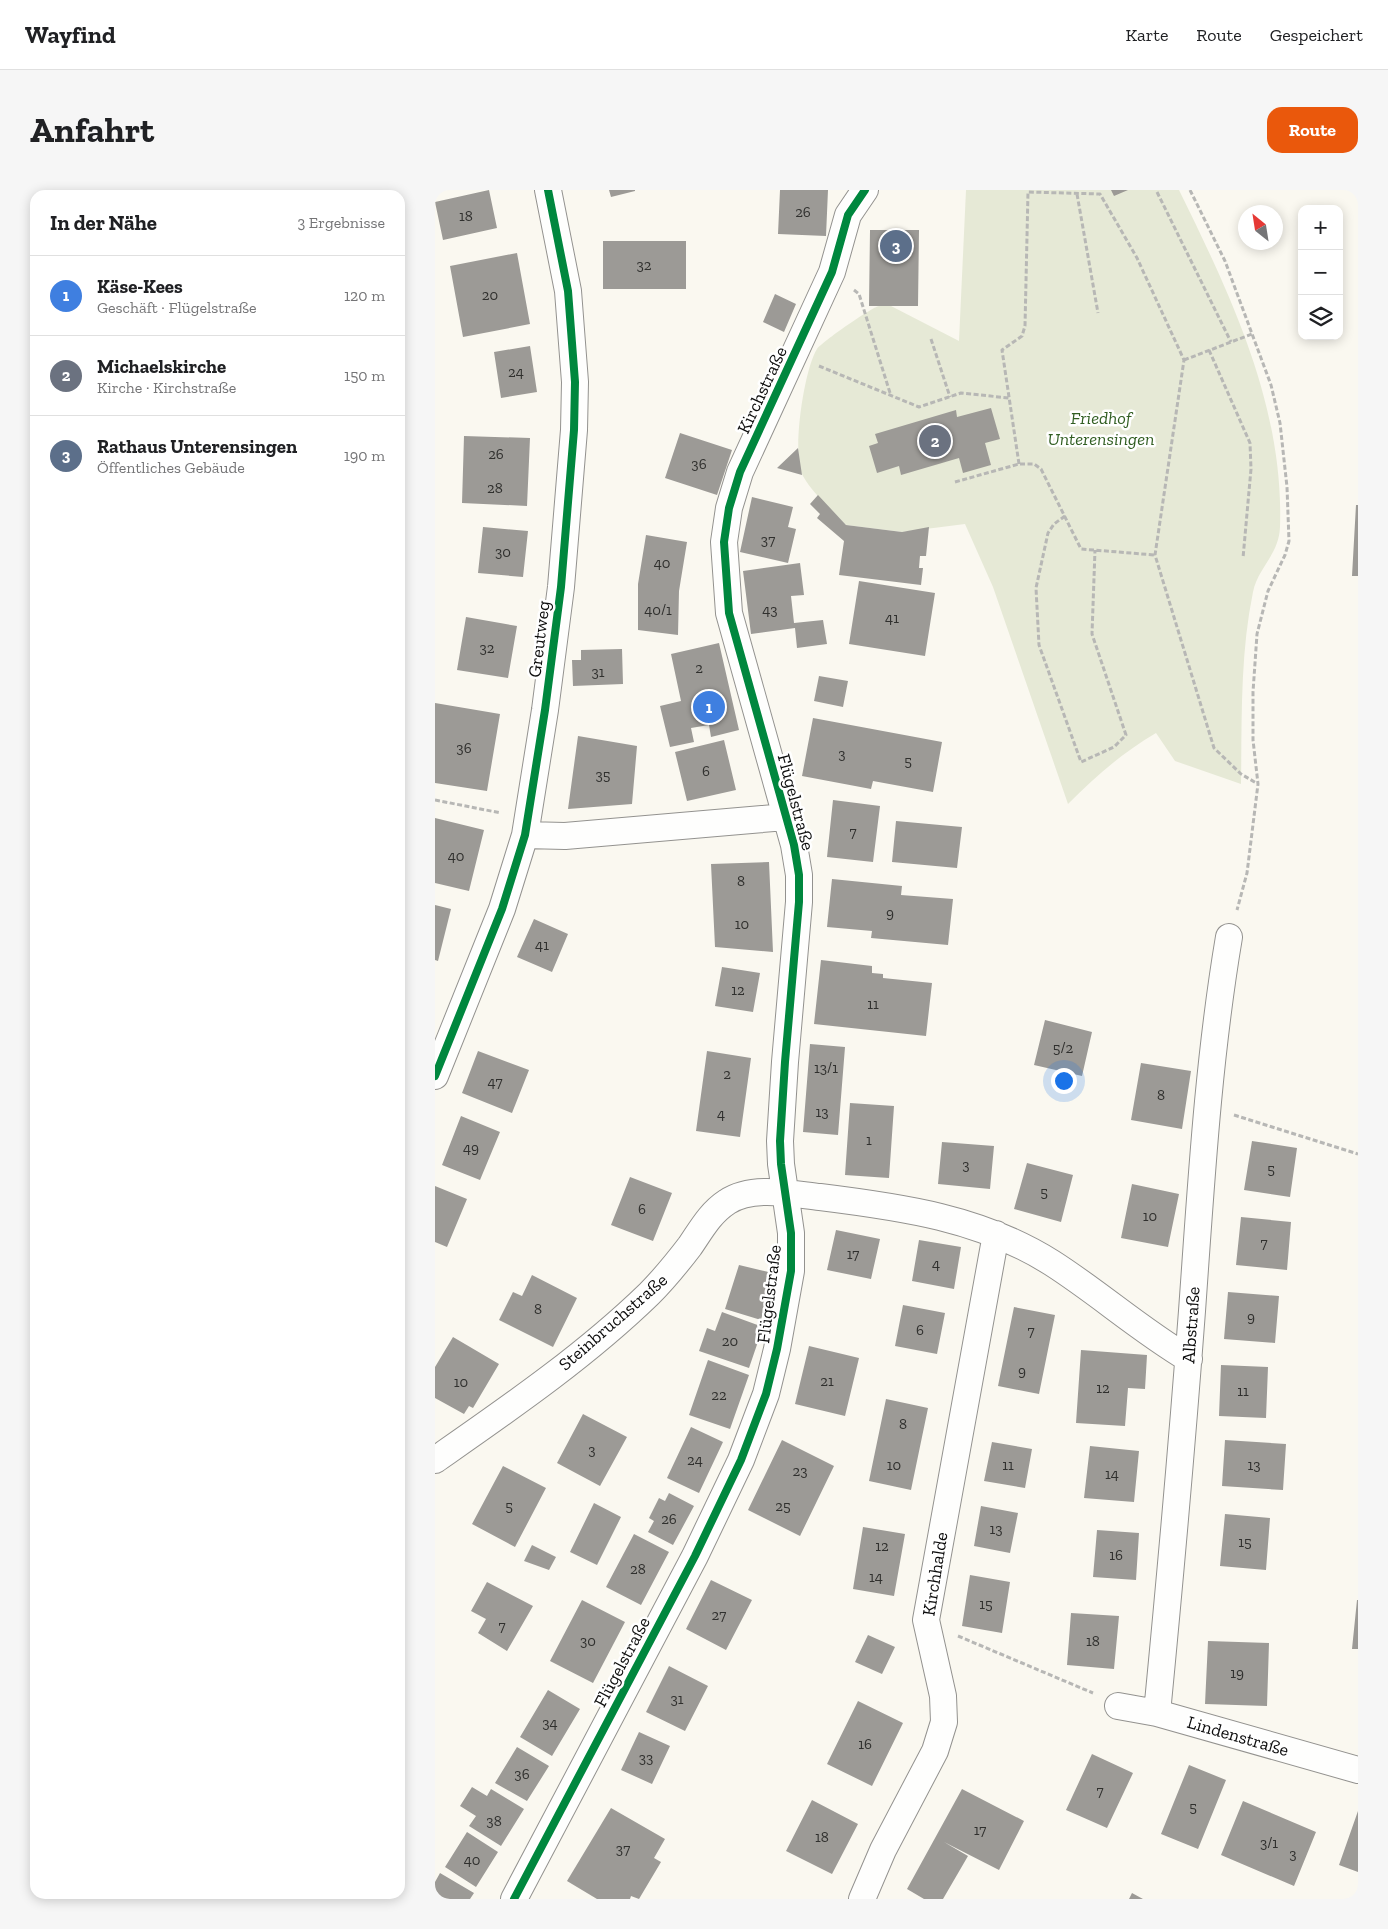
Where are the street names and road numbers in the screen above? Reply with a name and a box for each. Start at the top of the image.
street label: Kirchstraße [732,343,792,437]
street label: Greutweg [523,599,555,679]
street label: Flügelstraße [773,751,819,853]
street label: Flügelstraße [752,1243,786,1345]
street label: Steinbruchstraße [554,1269,672,1375]
street label: Albstraße [1177,1286,1205,1364]
street label: Kirchhalde [918,1531,952,1617]
street label: Flügelstraße [589,1613,655,1711]
street label: Lindenstraße [1185,1711,1291,1761]

